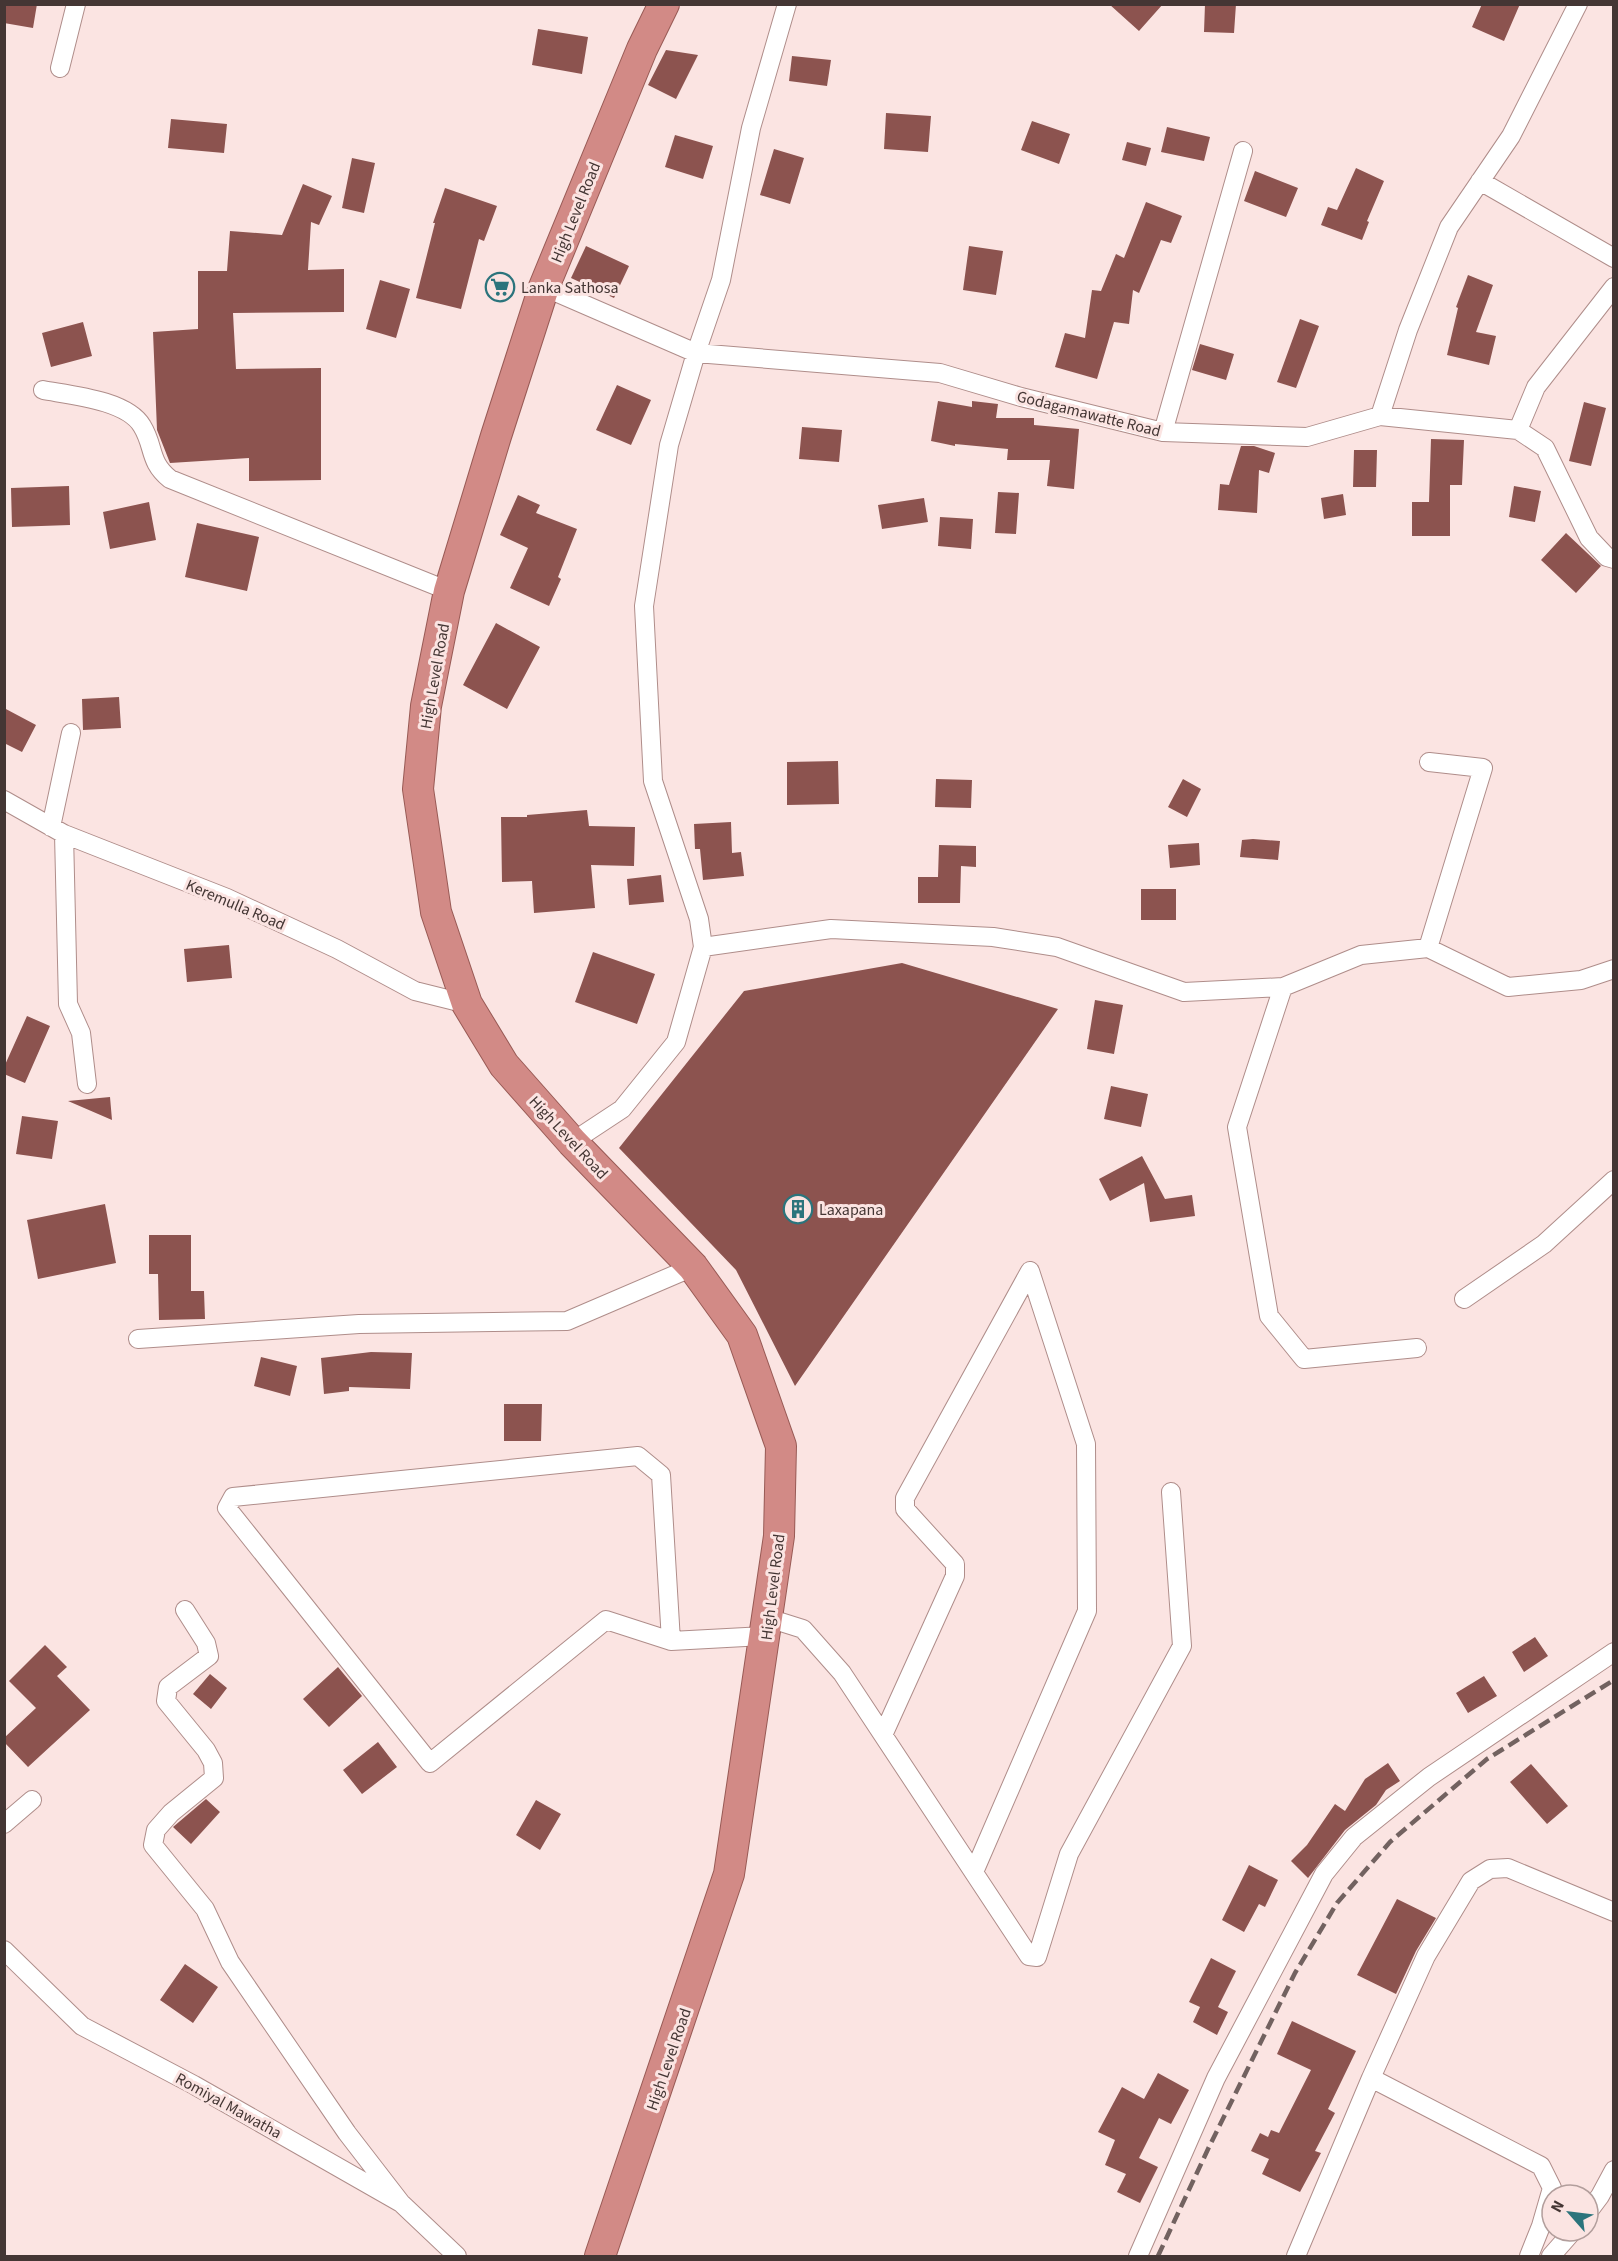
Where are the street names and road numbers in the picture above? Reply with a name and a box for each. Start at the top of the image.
street label: High Level Road [546,159,606,266]
street label: Godagamawatte Road [1014,385,1163,443]
street label: High Level Road [415,622,455,731]
street label: Keremulla Road [182,874,289,936]
street label: High Level Road [524,1091,613,1184]
street label: High Level Road [756,1533,790,1642]
street label: High Level Road [641,2005,697,2113]
street label: Romiyal Mawatha [171,2068,286,2144]

